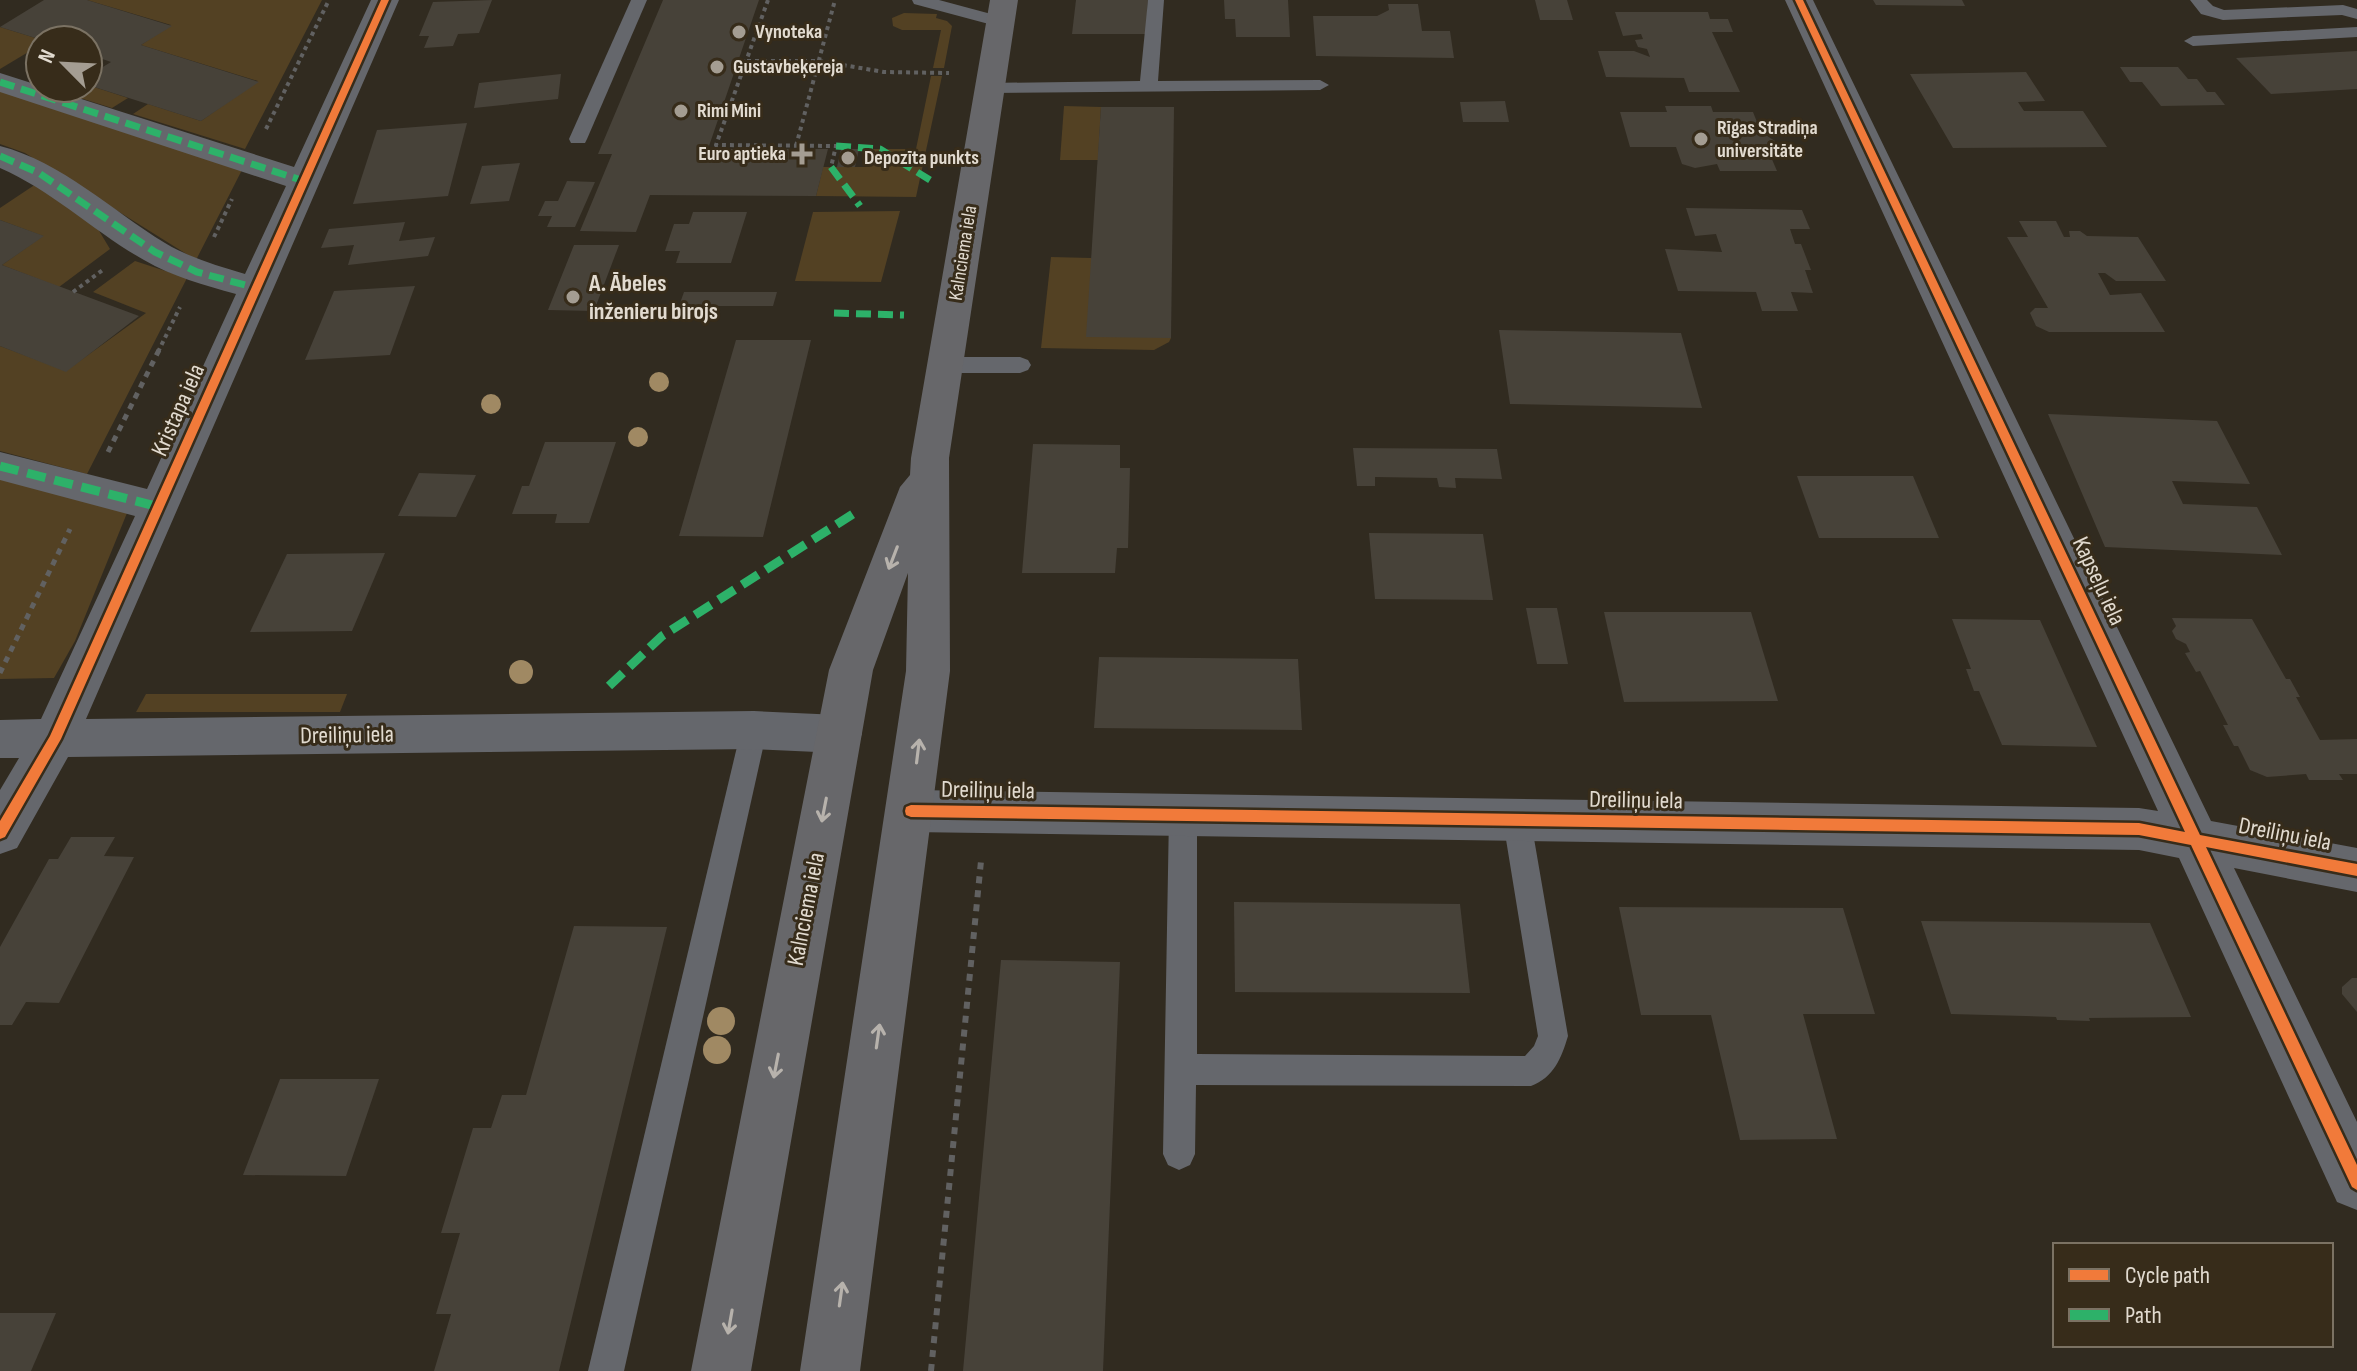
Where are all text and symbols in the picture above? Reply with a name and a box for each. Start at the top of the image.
place label: Vynoteka [755,20,822,44]
marker: Vynoteka [730,23,748,41]
north arrow [24,24,104,104]
text: N [32,46,62,67]
place label: Gustavbeķereja [733,55,843,79]
marker: Gustavbeķereja [708,58,726,76]
place label: Rimi Mini [697,99,761,123]
marker: Rimi Mini [672,102,690,120]
place label: Rīgas Stradiņa universitāte [1717,116,1818,163]
marker: Rīgas Stradiņa universitāte [1692,130,1710,148]
place label: Euro aptieka [698,142,786,166]
marker: Euro aptieka [793,145,811,163]
place label: Depozīta punkts [864,146,979,170]
marker: Depozīta punkts [839,149,857,167]
street label: Kalnciema iela [944,204,982,302]
place label: A. Ābeles inženieru birojs [588,269,718,326]
marker: A. Ābeles inženieru birojs [564,288,582,306]
street label: Kristapa iela [145,359,211,461]
street label: Kapseļu iela [2066,532,2132,630]
one-way arrow [885,545,899,569]
street label: Dreiliņu iela [300,720,394,750]
one-way arrow [911,739,926,764]
street label: Dreiliņu iela [941,775,1035,805]
street label: Dreiliņu iela [1589,785,1683,815]
one-way arrow [816,797,831,822]
street label: Dreiliņu iela [2236,811,2334,857]
street label: Kalnciema iela [781,850,831,968]
one-way arrow [871,1024,886,1050]
one-way arrow [768,1052,783,1078]
legend [2053,1243,2333,1347]
text: Cycle path [2125,1261,2210,1290]
one-way arrow [834,1282,849,1307]
text: Path [2125,1301,2162,1330]
one-way arrow [722,1308,737,1334]

